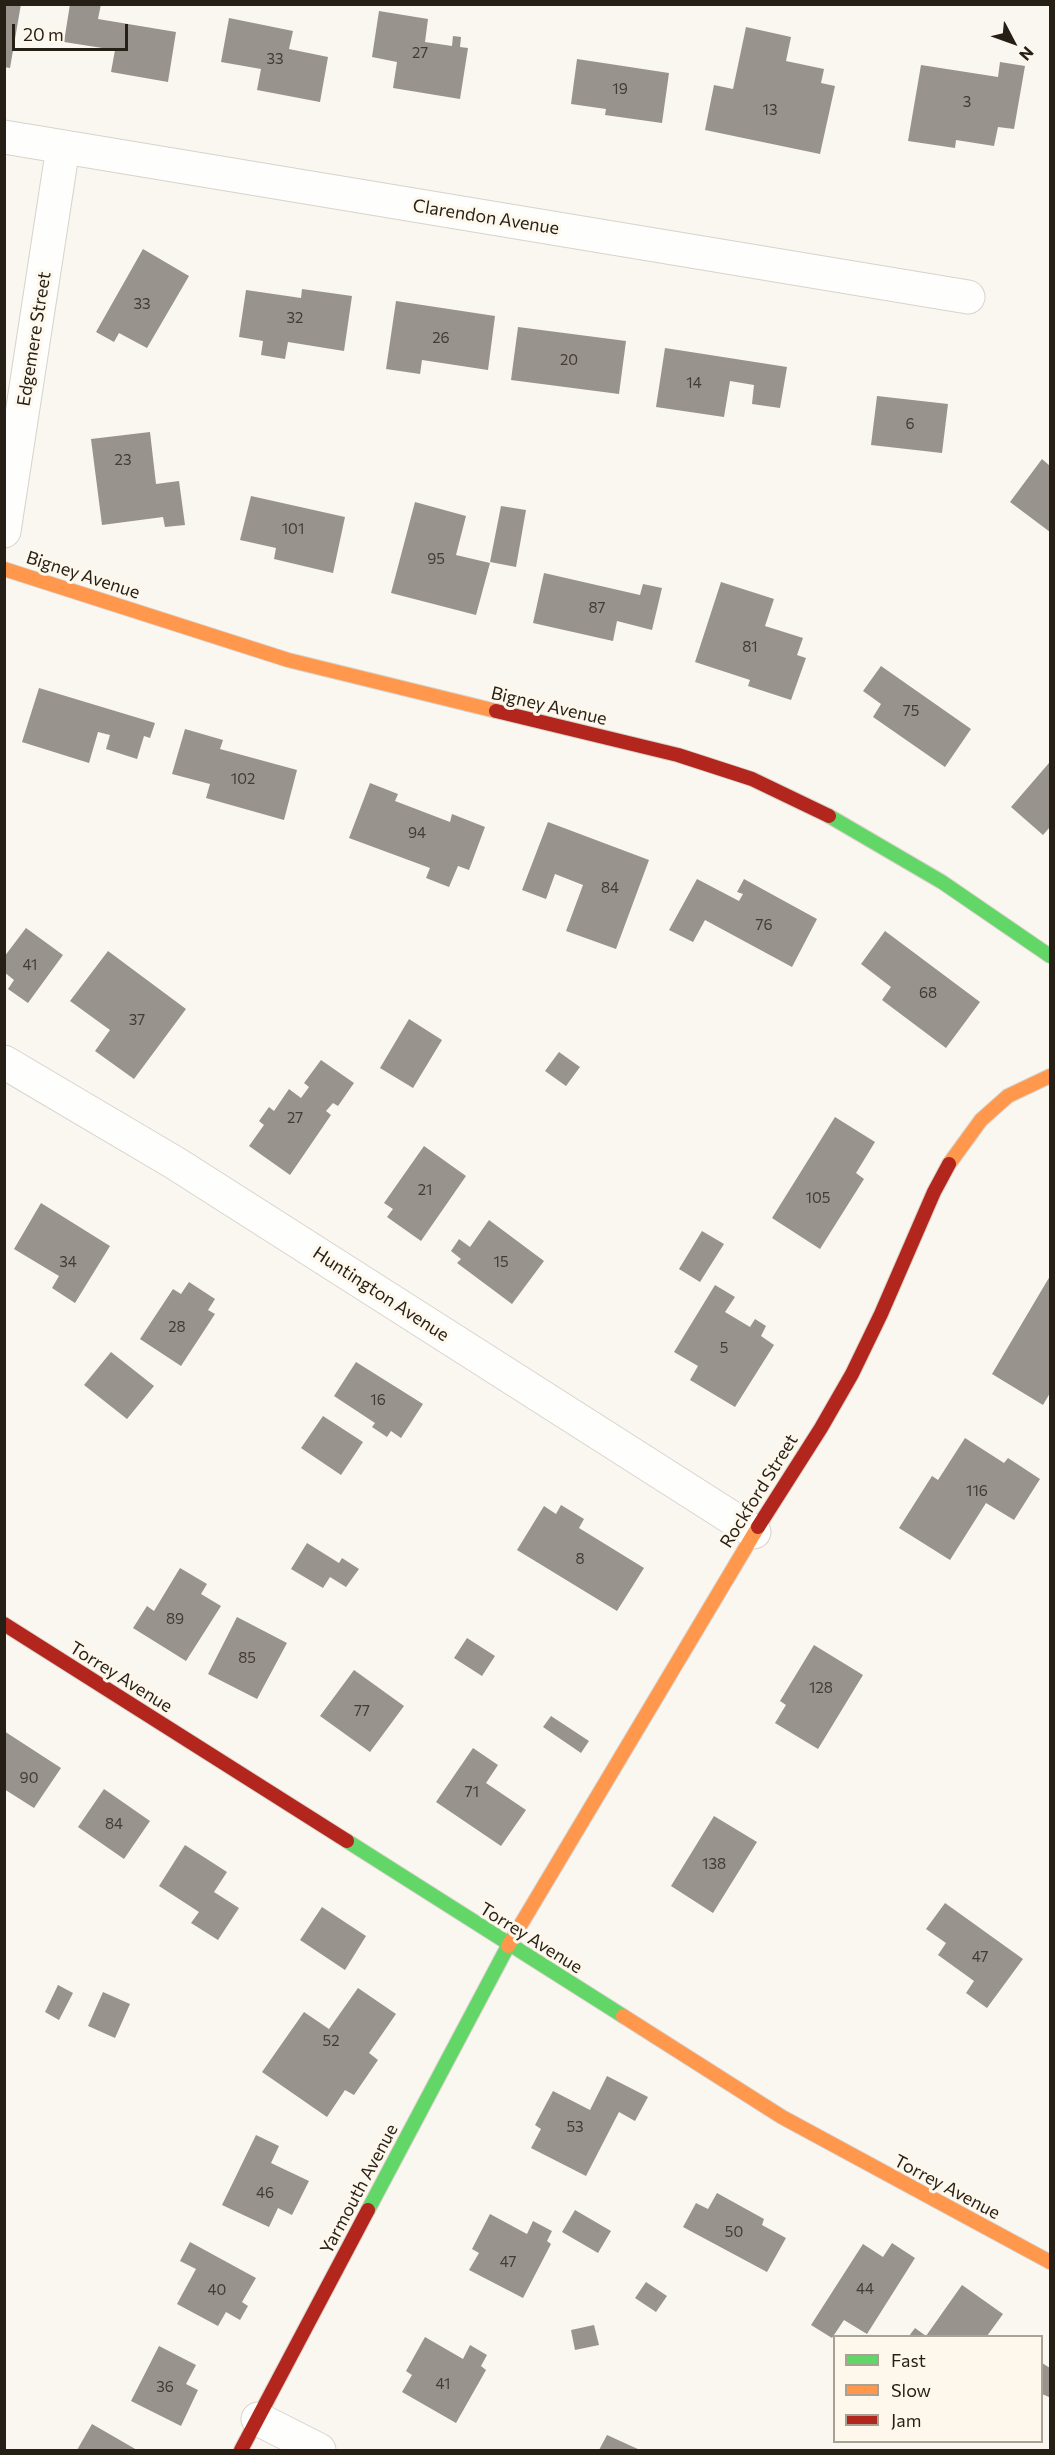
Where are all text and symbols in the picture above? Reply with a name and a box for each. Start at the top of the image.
scale bar [15,12,130,50]
north arrow [983,12,1043,72]
text: 20 m [23,23,64,45]
text: N [1016,43,1038,65]
house number: 27 [412,44,428,62]
house number: 33 [266,50,284,68]
house number: 19 [612,80,628,98]
house number: 3 [963,93,971,111]
house number: 13 [763,101,777,119]
street label: Clarendon Avenue [411,195,561,239]
street label: Edgemere Street [13,270,55,408]
house number: 33 [133,295,151,313]
house number: 32 [287,309,303,327]
house number: 26 [432,329,450,347]
house number: 20 [560,351,578,369]
house number: 14 [686,374,702,392]
house number: 6 [905,415,915,433]
house number: 23 [115,451,131,469]
house number: 101 [282,520,304,538]
street label: Bigney Avenue [23,546,143,604]
house number: 95 [427,550,445,568]
house number: 87 [589,599,605,617]
house number: 81 [742,638,758,656]
street label: Bigney Avenue [489,682,609,730]
house number: 75 [903,702,919,720]
house number: 102 [231,770,255,788]
house number: 94 [408,824,426,842]
house number: 84 [601,879,619,897]
house number: 76 [756,916,772,934]
house number: 41 [23,956,37,974]
house number: 68 [919,984,937,1002]
house number: 37 [129,1011,145,1029]
house number: 27 [287,1109,303,1127]
house number: 21 [418,1181,432,1199]
house number: 105 [806,1189,830,1207]
street label: Huntington Avenue [309,1242,453,1346]
house number: 34 [59,1253,77,1271]
house number: 15 [493,1253,509,1271]
house number: 28 [168,1318,186,1336]
house number: 5 [720,1339,728,1357]
house number: 16 [370,1391,386,1409]
street label: Rockford Street [715,1430,803,1552]
house number: 116 [966,1482,988,1500]
house number: 8 [575,1550,585,1568]
house number: 89 [166,1610,184,1628]
street label: Torrey Avenue [66,1637,176,1717]
house number: 85 [238,1649,256,1667]
house number: 128 [809,1679,833,1697]
house number: 77 [354,1702,370,1720]
house number: 90 [20,1769,38,1787]
house number: 71 [465,1783,479,1801]
house number: 84 [105,1815,123,1833]
house number: 138 [702,1855,726,1873]
street label: Torrey Avenue [476,1898,586,1978]
house number: 47 [972,1948,988,1966]
house number: 52 [323,2032,339,2050]
house number: 53 [566,2118,584,2136]
street label: Yarmouth Avenue [316,2120,402,2258]
street label: Torrey Avenue [890,2150,1004,2224]
house number: 46 [256,2184,274,2202]
house number: 50 [725,2223,743,2241]
house number: 47 [500,2253,516,2271]
house number: 44 [856,2280,874,2298]
house number: 40 [208,2281,226,2299]
legend [833,2335,1043,2443]
text: Fast [891,2349,926,2371]
house number: 41 [436,2375,450,2393]
house number: 36 [156,2378,174,2396]
text: Slow [891,2379,931,2401]
text: Jam [891,2409,921,2431]

